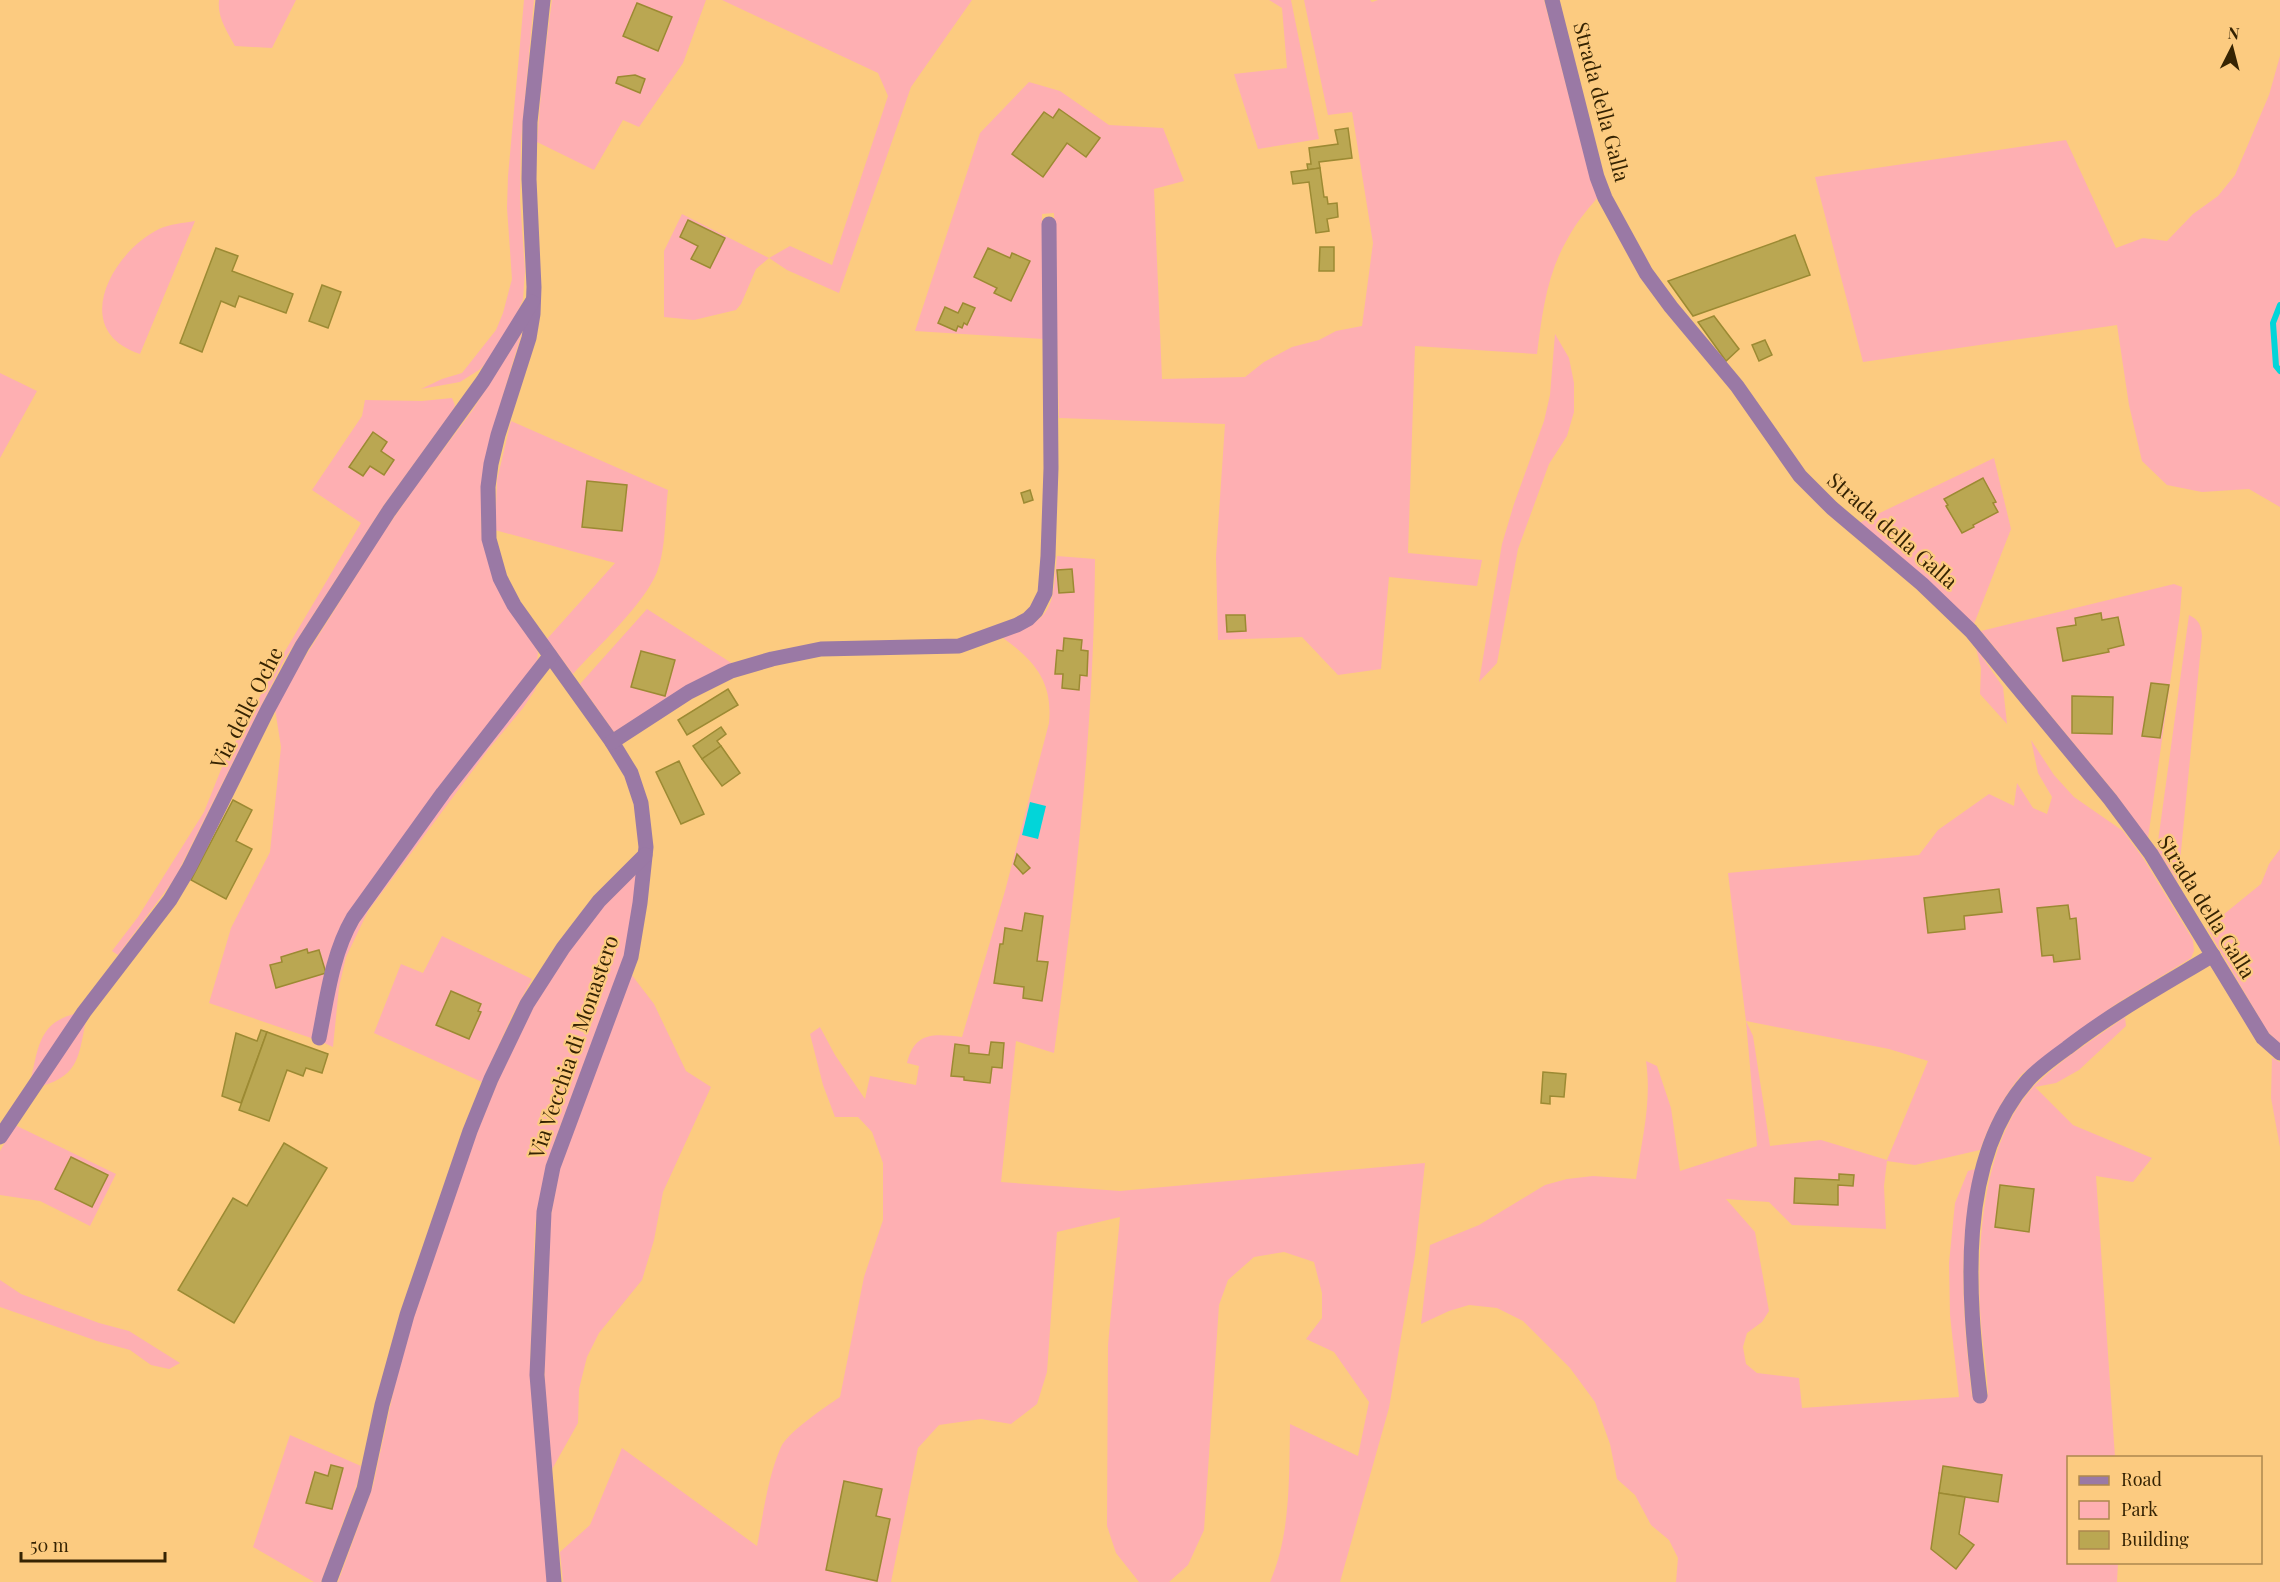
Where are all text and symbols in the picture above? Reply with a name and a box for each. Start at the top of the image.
north arrow [2202,18,2262,78]
street label: Strada della Galla [1568,19,1638,185]
text: N [2227,22,2241,44]
street label: Strada della Galla [1822,465,1965,594]
street label: Via delle Oche [202,641,288,774]
street label: Strada della Galla [2152,829,2263,983]
street label: Via Vecchia di Monastero [520,931,623,1163]
legend [2067,1456,2262,1564]
text: Road [2121,1467,2162,1491]
text: Park [2121,1497,2158,1521]
scale bar [21,1525,165,1563]
text: Building [2121,1527,2189,1551]
text: 50 m [30,1533,69,1557]

